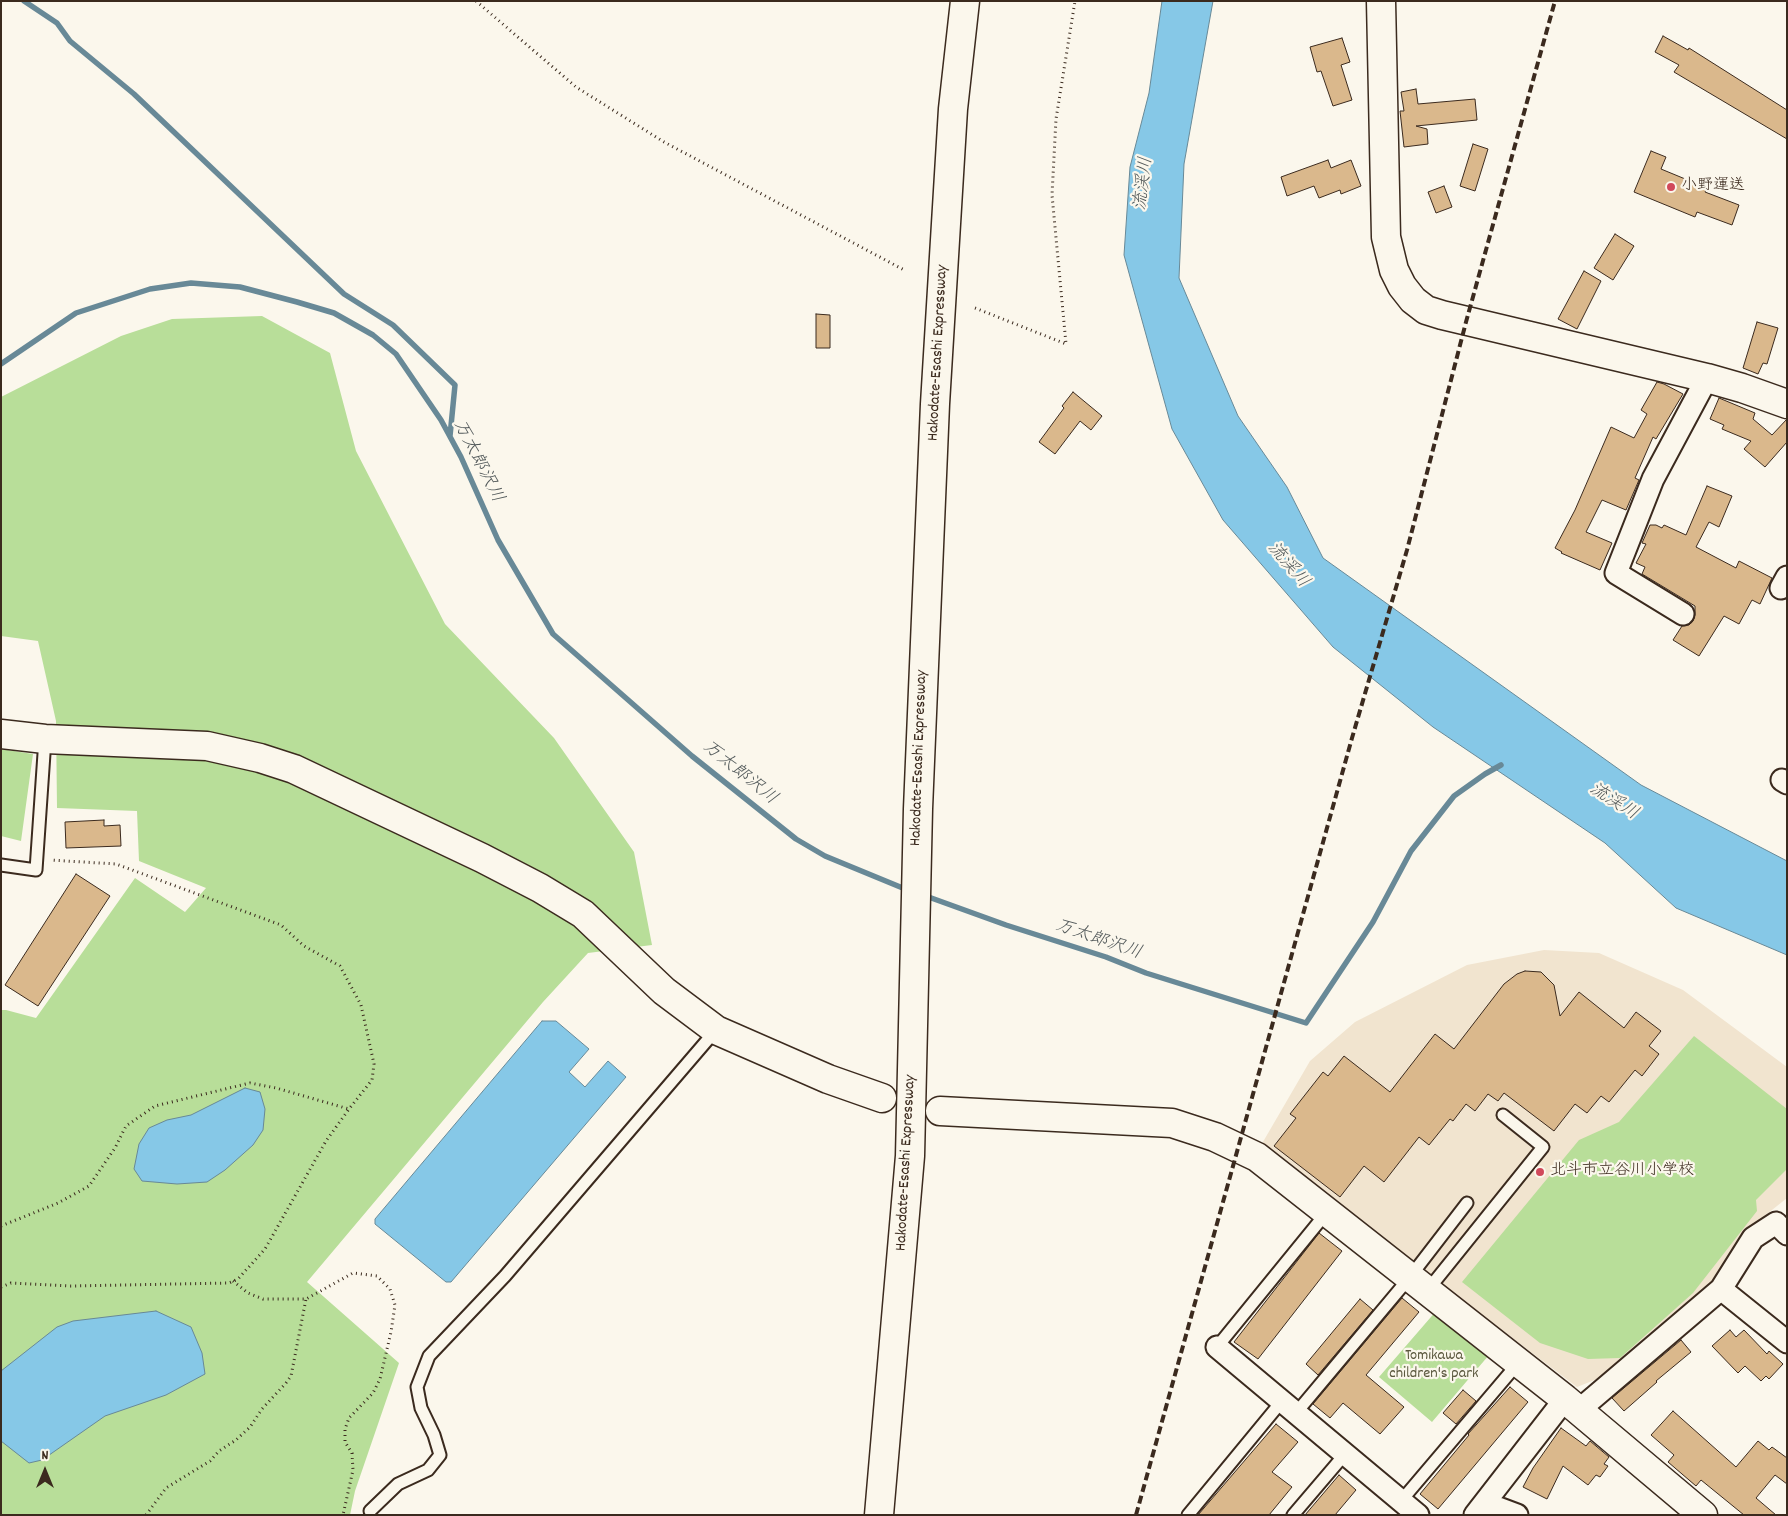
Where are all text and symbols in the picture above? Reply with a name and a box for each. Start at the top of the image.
water label: 流渓川 [1131,156,1159,212]
place label: 小野運送 [1681,177,1745,197]
marker: 小野運送 [1665,181,1677,193]
street label: Hakodate-Esashi Expressway [925,264,953,442]
water label: 万太郎沢川 [447,417,507,507]
water label: 流渓川 [1261,539,1313,593]
street label: Hakodate-Esashi Expressway [907,670,933,846]
water label: 万太郎沢川 [697,737,781,811]
water label: 流渓川 [1584,780,1642,826]
water label: 万太郎沢川 [1052,916,1144,966]
street label: Hakodate-Esashi Expressway [893,1074,921,1252]
place label: 北斗市立谷川小学校 [1550,1162,1694,1182]
marker: 北斗市立谷川小学校 [1534,1166,1546,1178]
park label: Tomikawa children's park [1389,1347,1479,1385]
north arrow [20,1446,70,1496]
text: N [42,1446,48,1466]

